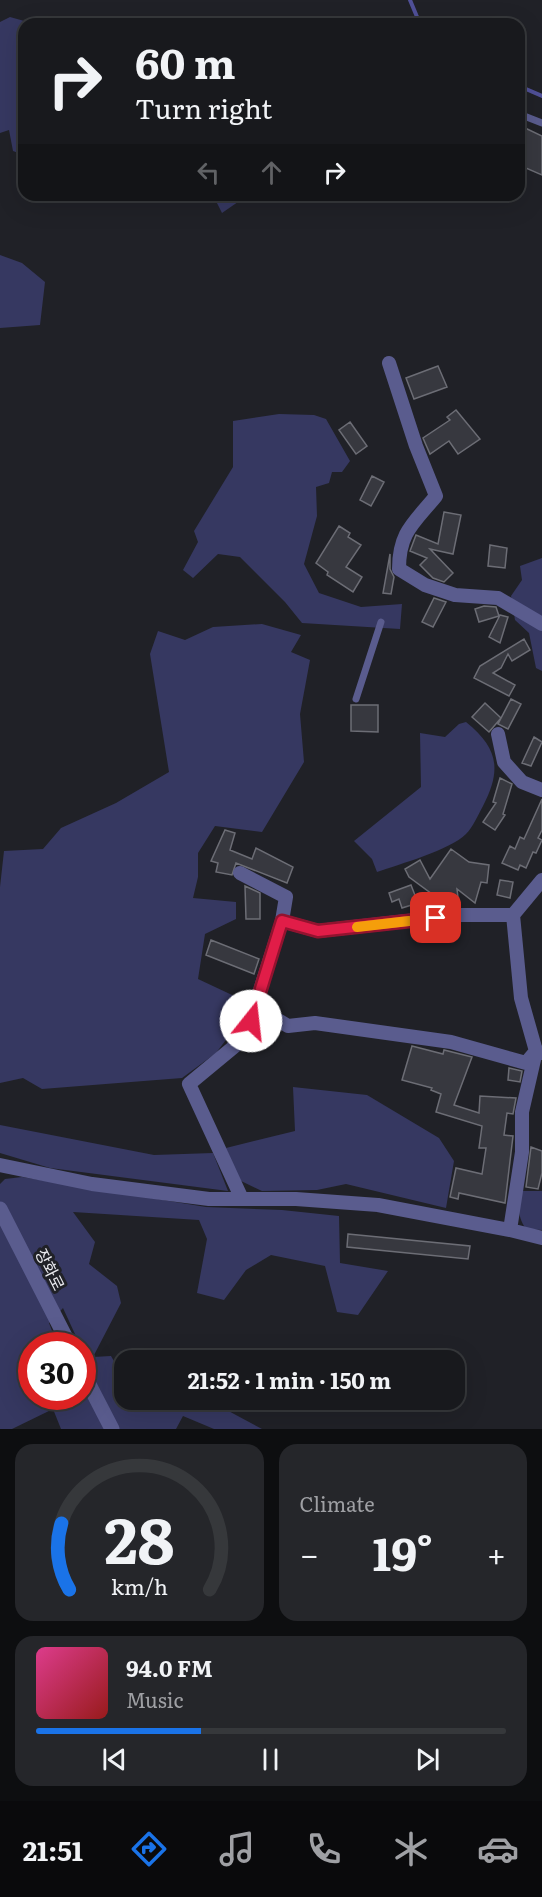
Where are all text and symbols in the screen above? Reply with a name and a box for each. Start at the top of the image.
text: 60 m [135,30,236,92]
icon: right [36,42,114,120]
text: Turn right [135,87,272,127]
icon: left [192,156,225,189]
icon: ahead [255,156,288,189]
icon: right [318,156,351,189]
pin [410,892,461,943]
icon: arrive [419,901,452,934]
position arrow [219,989,283,1053]
street label: 장화로 [30,1244,72,1294]
speed limit sign: 30 [18,1332,96,1410]
text: 21:52 · 1 min · 150 m [188,1363,391,1396]
text: Climate [300,1488,375,1518]
text: 28 [104,1491,174,1583]
text: 19° [373,1518,433,1585]
text: − [300,1528,319,1577]
text: + [487,1528,506,1577]
text: km/h [111,1570,168,1602]
text: 94.0 FM [126,1651,213,1684]
text: Music [126,1684,183,1714]
icon: previous [98,1743,131,1776]
icon: pause [254,1743,287,1776]
icon: next [411,1743,444,1776]
icon: directions [128,1828,170,1870]
icon: music [216,1828,258,1870]
icon: phone [303,1828,345,1870]
icon: climate [390,1828,432,1870]
icon: car [477,1828,519,1870]
text: 21:51 [23,1829,83,1869]

